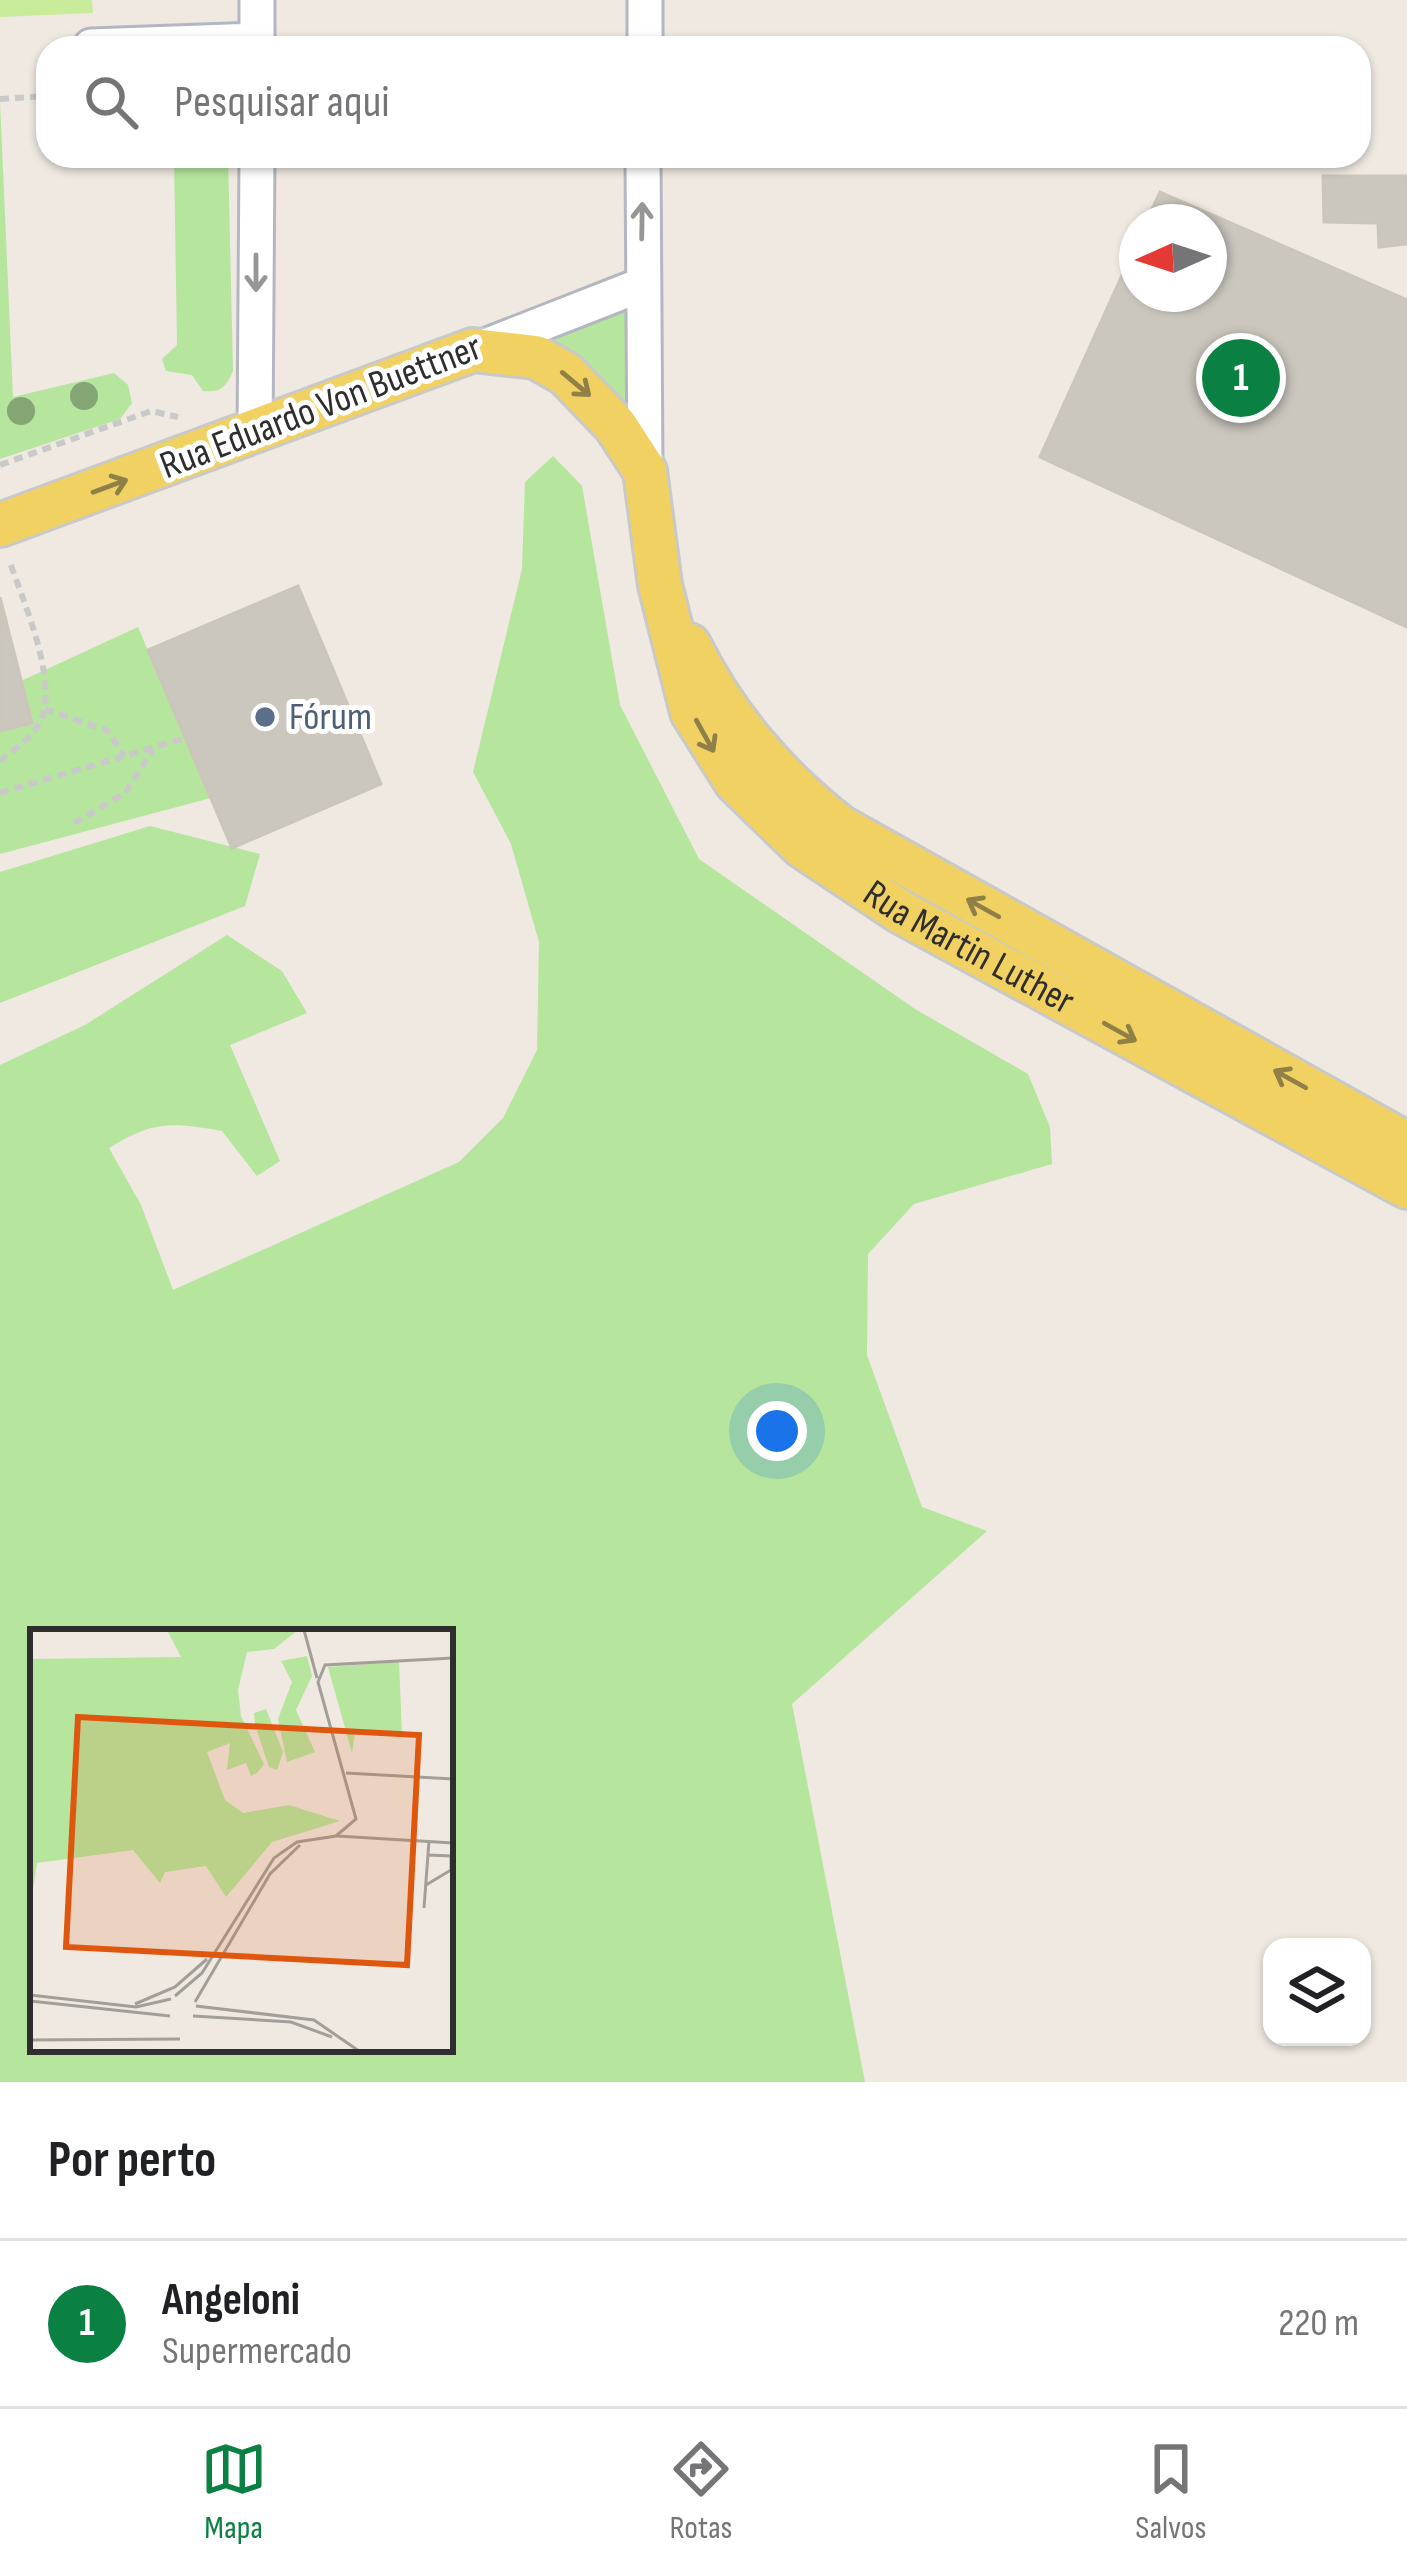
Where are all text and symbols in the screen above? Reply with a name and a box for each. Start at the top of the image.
search box [36,36,1371,168]
icon: search [78,69,144,135]
text: Pesquisar aqui [174,75,390,130]
one-way arrow [631,202,653,241]
north arrow [1119,204,1227,312]
one-way arrow [245,253,267,292]
street label: Rua Eduardo Von Buettner [154,324,488,490]
pin: 1 [1202,333,1280,423]
one-way arrow [560,369,591,397]
one-way arrow [91,473,128,495]
place label: Fórum [289,694,372,741]
marker: Fórum [252,704,278,730]
one-way arrow [694,718,718,753]
street label: Rua Martin Luther [854,870,1082,1025]
one-way arrow [966,896,1001,919]
one-way arrow [1101,1021,1136,1044]
one-way arrow [1273,1067,1308,1091]
your location [747,1401,807,1461]
inset map [30,1629,453,2052]
map controls [1263,1938,1371,2046]
button: layers [1263,1938,1371,2046]
text: Por perto [48,2130,216,2191]
text: Angeloni [162,2273,300,2328]
text: 1 [79,2300,95,2347]
text: 220 m [1278,2300,1359,2347]
text: Supermercado [162,2328,352,2375]
tab: Mapa [201,2436,267,2548]
tab: Rotas [668,2436,734,2548]
tab: Salvos [1135,2436,1206,2548]

